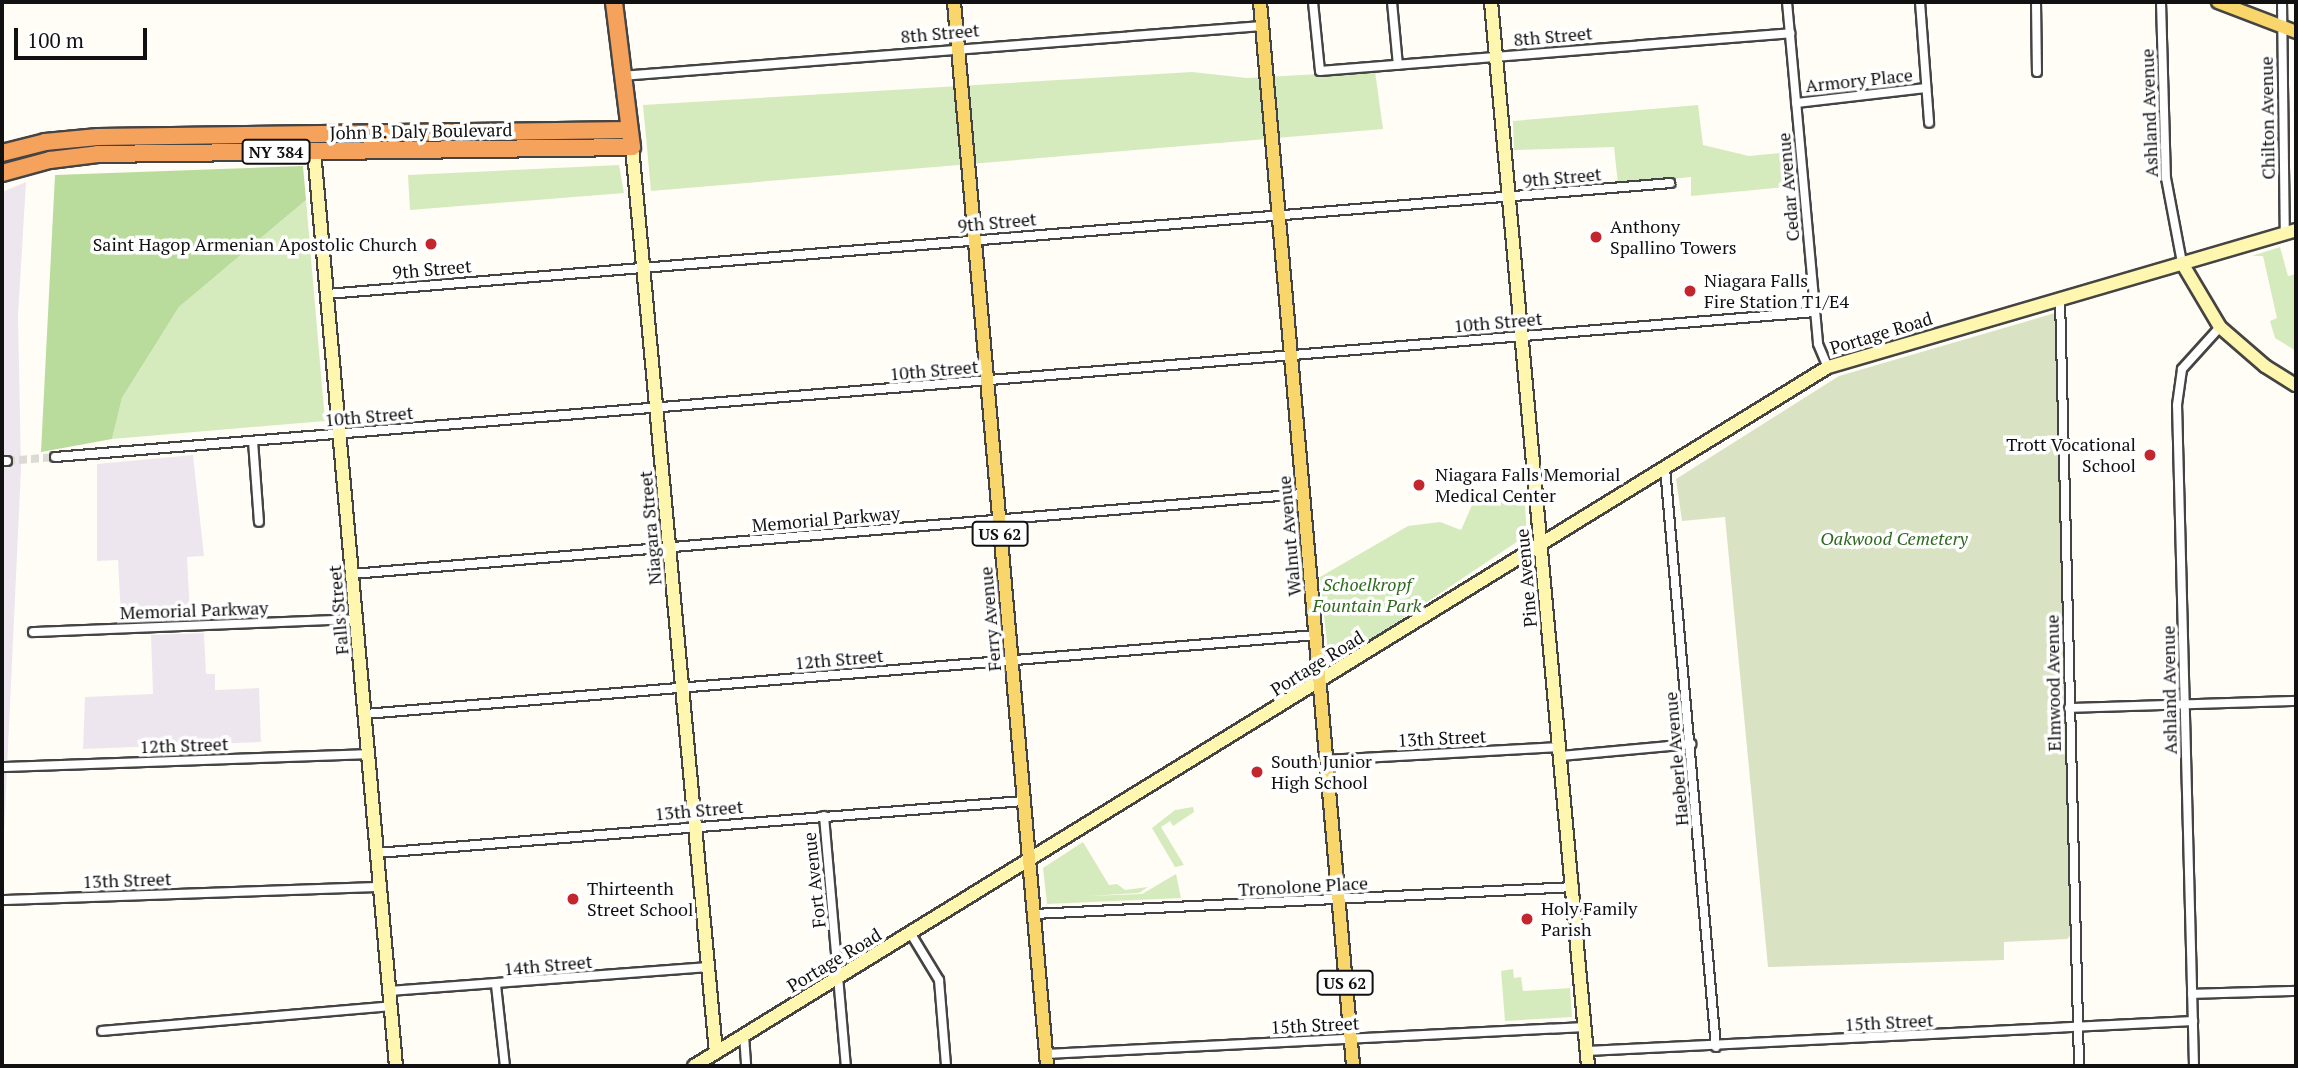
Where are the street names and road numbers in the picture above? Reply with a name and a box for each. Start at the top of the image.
street label: 8th Street [900,19,980,47]
street label: 8th Street [1513,22,1593,50]
street label: Ashland Avenue [2136,48,2162,178]
street label: Chilton Avenue [2255,56,2279,180]
street label: Armory Place [1804,64,1914,96]
street label: John B. Daly Boulevard [329,119,513,143]
street label: Cedar Avenue [1772,132,1804,242]
road number: NY 384 [241,140,311,164]
street label: 9th Street [1522,163,1602,191]
street label: 9th Street [957,208,1037,236]
street label: 9th Street [392,255,472,283]
street label: 10th Street [1453,307,1543,337]
street label: Portage Road [1827,307,1935,359]
street label: 10th Street [889,355,979,385]
street label: 10th Street [324,401,414,431]
street label: Niagara Street [634,470,666,586]
street label: Walnut Avenue [1273,475,1305,597]
street label: Memorial Parkway [751,502,901,536]
road number: US 62 [970,522,1030,547]
street label: Pine Avenue [1511,528,1541,628]
street label: Falls Street [323,564,353,656]
street label: Ferry Avenue [975,566,1005,672]
street label: Memorial Parkway [119,597,269,623]
street label: Elmwood Avenue [2041,614,2065,752]
street label: Ashland Avenue [2157,625,2181,755]
street label: Portage Road [1266,626,1368,700]
street label: 12th Street [794,644,884,674]
street label: Haeberle Avenue [1659,691,1693,827]
street label: 13th Street [1397,725,1487,751]
street label: 12th Street [139,733,229,757]
street label: 13th Street [654,795,744,825]
street label: Fort Avenue [798,831,830,929]
street label: 13th Street [82,868,172,892]
street label: Tronolone Place [1238,872,1368,900]
street label: Portage Road [783,923,885,997]
street label: 14th Street [503,950,593,980]
road number: US 62 [1315,970,1375,995]
street label: 15th Street [1844,1009,1934,1035]
street label: 15th Street [1270,1012,1360,1038]

